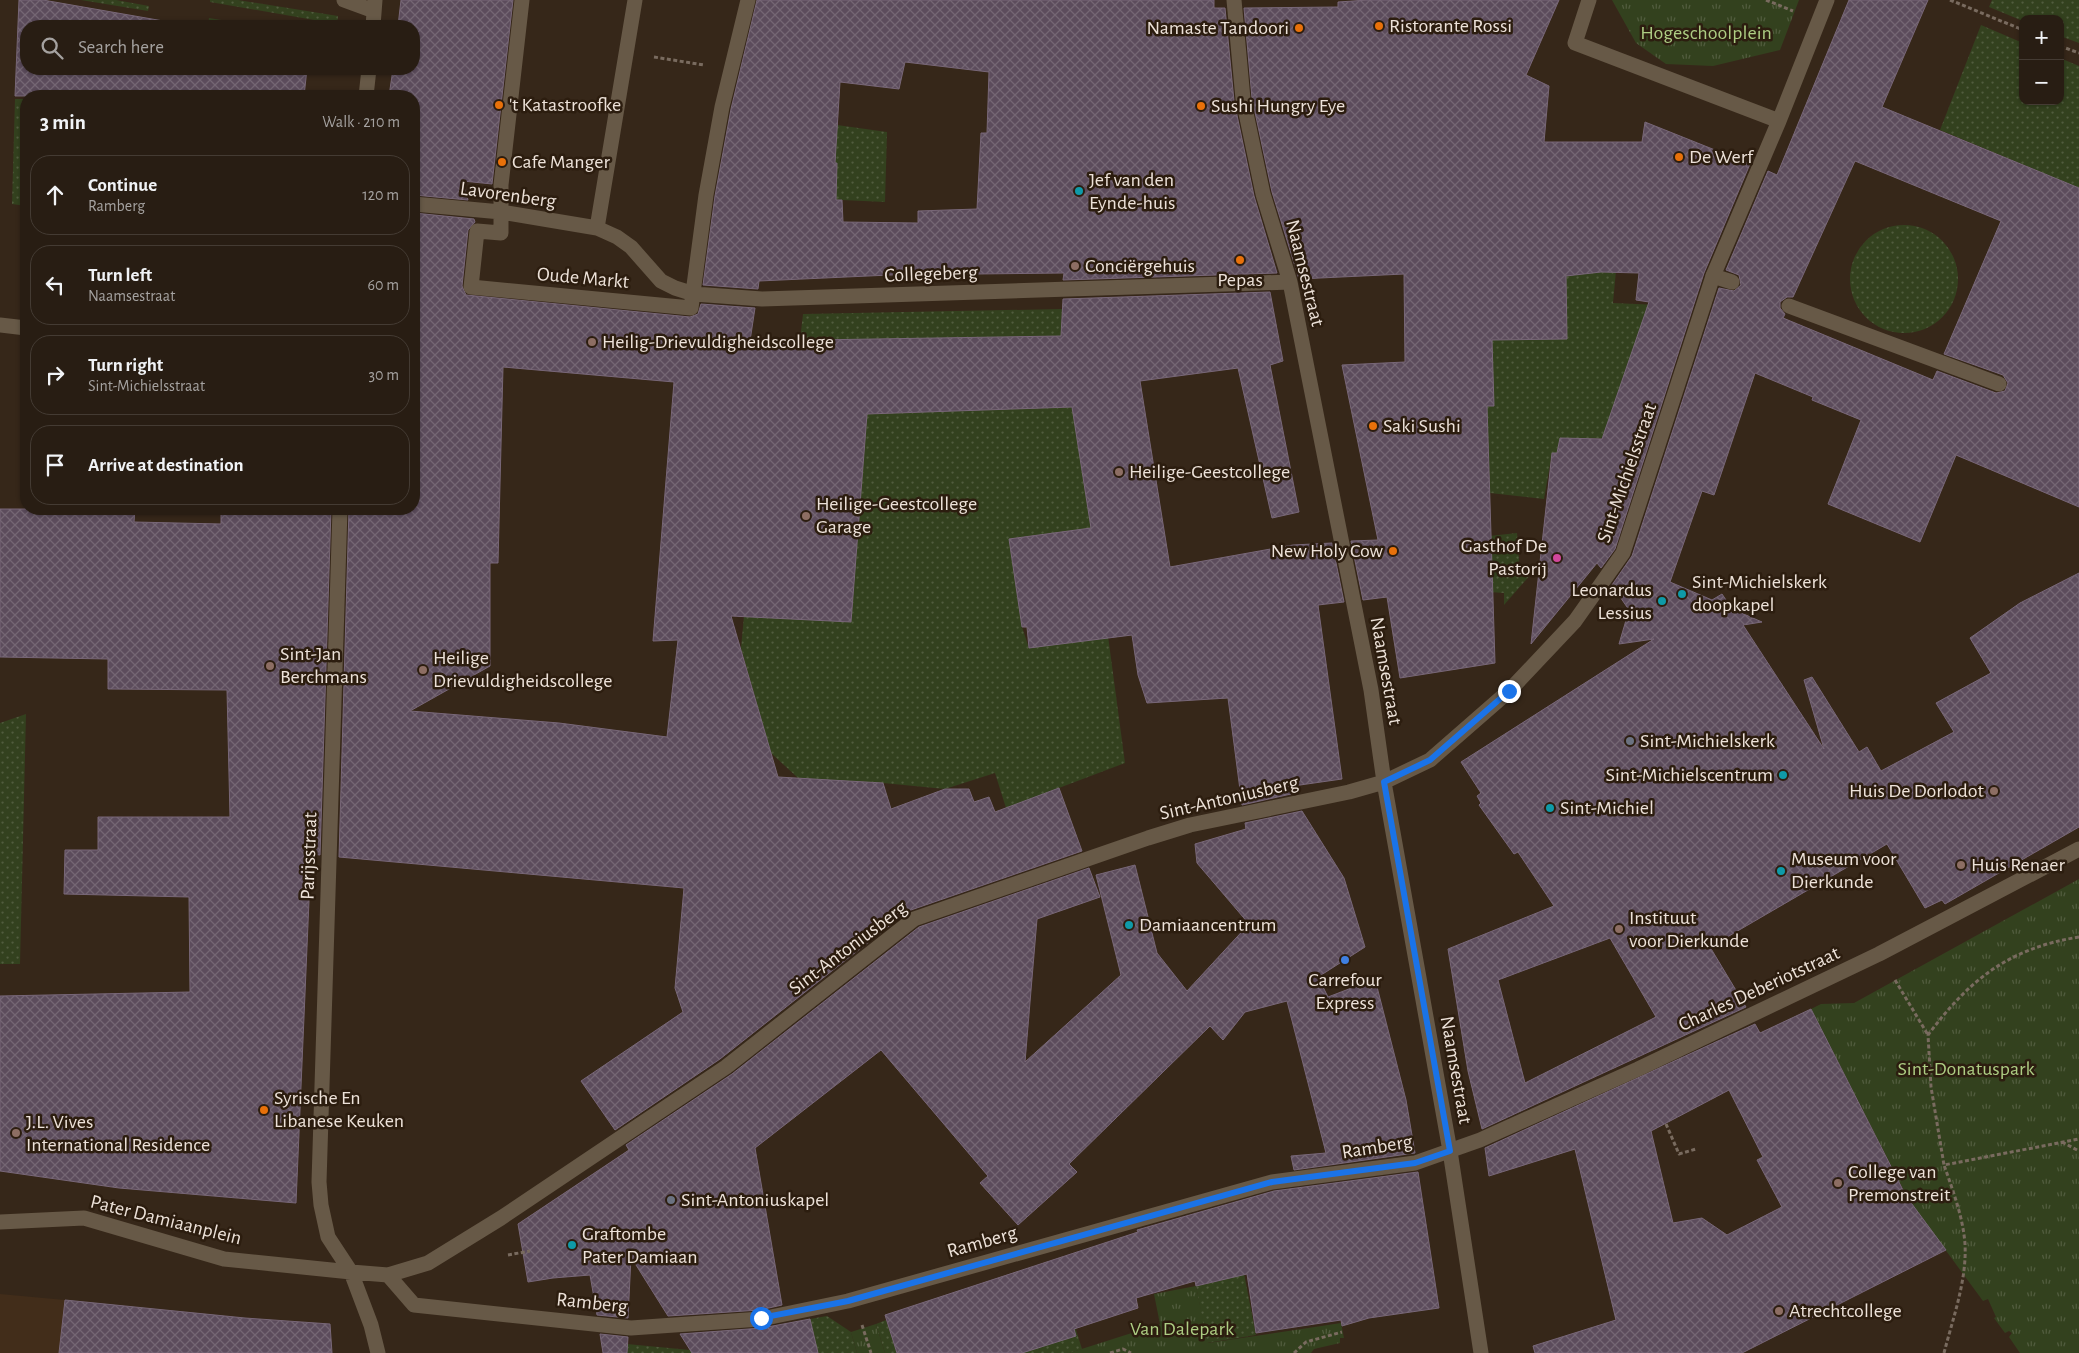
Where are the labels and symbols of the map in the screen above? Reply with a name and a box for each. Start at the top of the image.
place label: Ristorante Rossi [1389,16,1512,36]
place label: Namaste Tandoori [1147,18,1289,38]
marker: Ristorante Rossi [1373,20,1385,32]
marker: Namaste Tandoori [1293,22,1305,34]
park label: Hogeschoolplein [1640,23,1772,43]
place label: 't Katastroofke [509,95,621,115]
place label: Sushi Hungry Eye [1211,96,1345,116]
marker: 't Katastroofke [493,99,505,111]
marker: Sushi Hungry Eye [1195,100,1207,112]
place label: De Werf [1689,147,1754,167]
marker: De Werf [1673,151,1685,163]
place label: Cafe Manger [512,152,611,172]
marker: Cafe Manger [496,156,508,168]
place label: Jef van den Eynde-huis [1089,170,1175,213]
street label: Lavorenberg [459,178,558,212]
marker: Jef van den Eynde-huis [1073,185,1085,197]
street label: Naamsestraat [1282,218,1328,329]
marker: Pepas [1234,254,1246,266]
place label: Conciërgehuis [1085,256,1195,276]
marker: Conciërgehuis [1069,260,1081,272]
street label: Collegeberg [884,262,978,286]
street label: Oude Markt [536,264,630,292]
place label: Pepas [1217,270,1263,290]
place label: Heilig-Drievuldigheidscollege [602,332,834,352]
marker: Heilig-Drievuldigheidscollege [586,336,598,348]
street label: Sint-Michielsstraat [1594,400,1660,545]
place label: Saki Sushi [1383,416,1461,436]
marker: Saki Sushi [1367,420,1379,432]
place label: Heilige-Geestcollege [1129,462,1290,482]
marker: Heilige-Geestcollege [1113,466,1125,478]
place label: Heilige-Geestcollege Garage [816,494,977,537]
marker: Heilige-Geestcollege Garage [800,510,812,522]
place label: Gasthof De Pastorij [1461,536,1547,579]
place label: New Holy Cow [1271,541,1384,561]
marker: New Holy Cow [1387,545,1399,557]
marker: Gasthof De Pastorij [1551,552,1563,564]
place label: Sint-Michielskerk doopkapel [1692,572,1827,615]
place label: Leonardus Lessius [1571,580,1652,623]
marker: Sint-Michielskerk doopkapel [1676,588,1688,600]
marker: Leonardus Lessius [1656,595,1668,607]
street label: Naamsestraat [1367,616,1405,727]
place label: Sint-Jan Berchmans [280,644,367,687]
place label: Heilige Drievuldigheidscollege [433,648,613,691]
marker: Sint-Jan Berchmans [264,660,276,672]
marker: Heilige Drievuldigheidscollege [417,664,429,676]
route end [1498,680,1521,703]
place label: Sint-Michielskerk [1640,731,1775,751]
marker: Sint-Michielskerk [1624,735,1636,747]
place label: Sint-Michielscentrum [1606,765,1773,785]
marker: Sint-Michielscentrum [1777,769,1789,781]
street label: Sint-Antoniusberg [1158,772,1301,824]
place label: Huis De Dorlodot [1849,781,1985,801]
marker: Huis De Dorlodot [1988,785,2000,797]
place label: Sint-Michiel [1560,798,1654,818]
marker: Sint-Michiel [1544,802,1556,814]
street label: Parijsstraat [297,811,321,900]
place label: Museum voor Dierkunde [1791,849,1897,892]
place label: Huis Renaer [1971,855,2066,875]
marker: Huis Renaer [1955,859,1967,871]
marker: Museum voor Dierkunde [1775,865,1787,877]
street label: Sint-Antoniusberg [785,897,911,999]
place label: Instituut voor Dierkunde [1629,908,1749,951]
place label: Damiaancentrum [1139,915,1276,935]
marker: Damiaancentrum [1123,919,1135,931]
marker: Instituut voor Dierkunde [1613,923,1625,935]
street label: Charles Deberiotstraat [1675,943,1843,1035]
marker: Carrefour Express [1339,954,1351,966]
place label: Carrefour Express [1308,970,1382,1013]
street label: Naamsestraat [1437,1015,1475,1126]
park label: Sint-Donatuspark [1897,1059,2035,1079]
place label: Syrische En Libanese Keuken [274,1088,404,1131]
marker: Syrische En Libanese Keuken [258,1104,270,1116]
place label: J.L. Vives International Residence [26,1112,210,1155]
marker: J.L. Vives International Residence [10,1127,22,1139]
street label: Ramberg [1340,1131,1414,1162]
place label: College van Premonstreit [1848,1162,1951,1205]
marker: College van Premonstreit [1832,1177,1844,1189]
place label: Sint-Antoniuskapel [681,1190,829,1210]
street label: Pater Damiaanplein [88,1192,244,1248]
marker: Sint-Antoniuskapel [665,1194,677,1206]
street label: Ramberg [945,1222,1019,1261]
place label: Graftombe Pater Damiaan [582,1224,698,1267]
marker: Graftombe Pater Damiaan [566,1239,578,1251]
street label: Ramberg [555,1289,629,1317]
place label: Atrechtcollege [1789,1301,1902,1321]
marker: Atrechtcollege [1773,1305,1785,1317]
route start [750,1307,773,1330]
park label: Van Dalepark [1130,1319,1234,1339]

